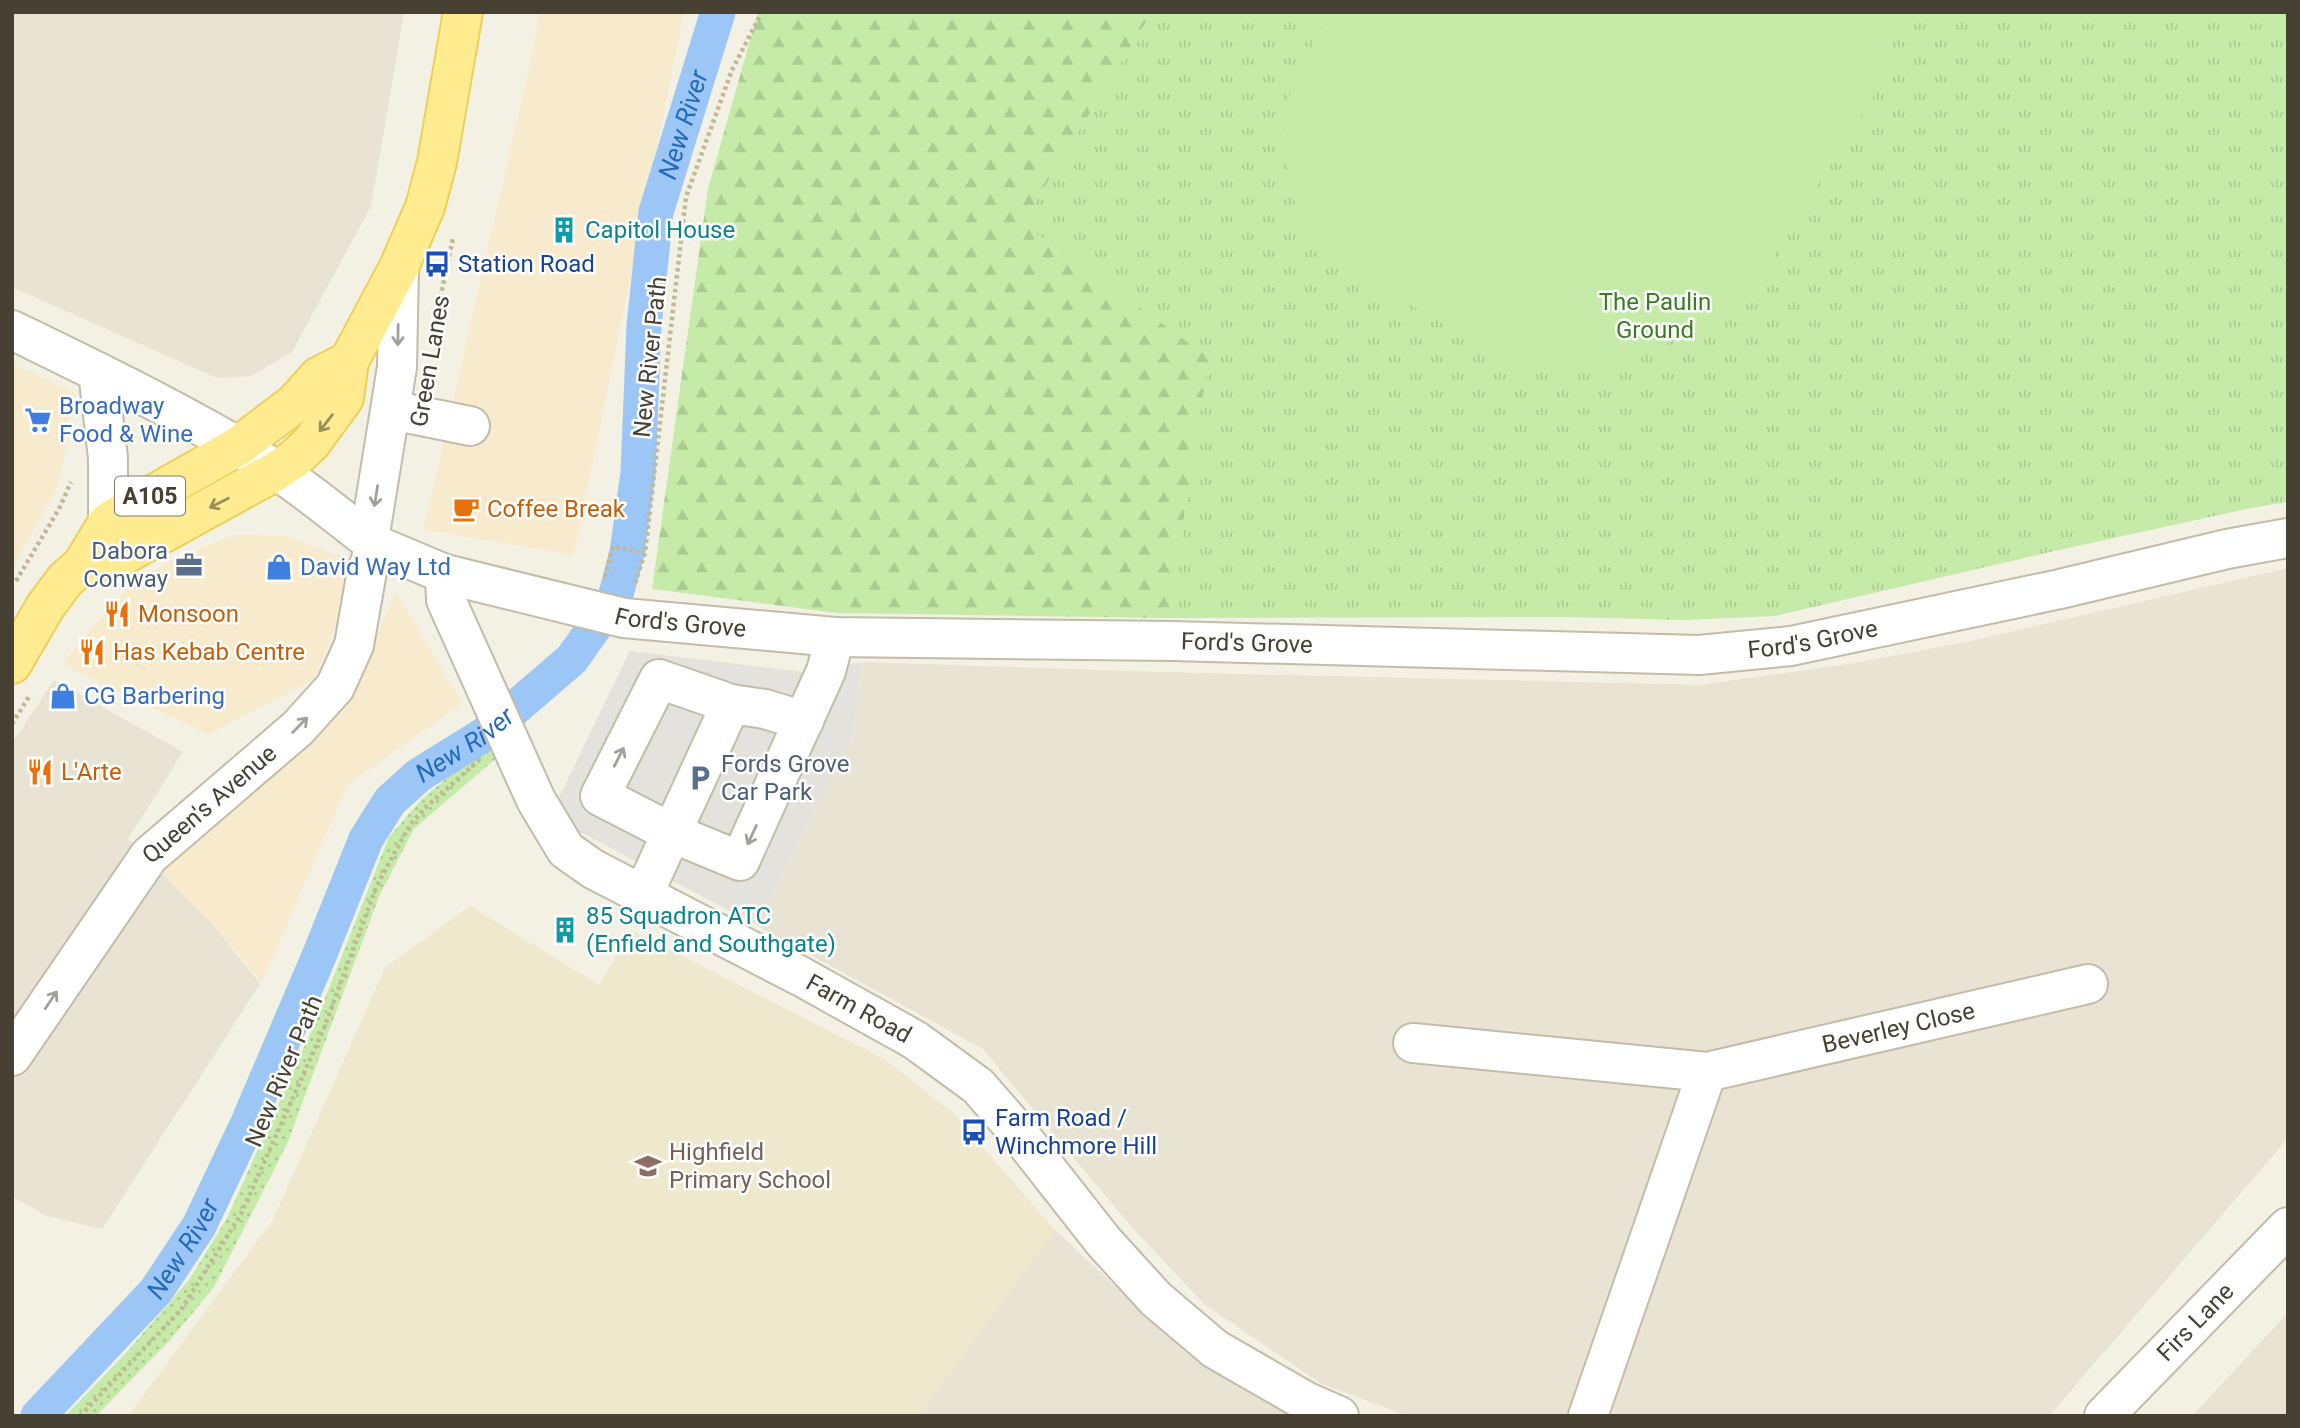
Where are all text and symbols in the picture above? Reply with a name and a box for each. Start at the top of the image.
water label: New River [652,65,714,183]
building icon: Capitol House [549,215,579,245]
place label: Capitol House [585,216,735,244]
bus stop icon: Station Road [422,249,452,279]
place label: Station Road [458,250,595,278]
street label: New River Path [628,275,672,439]
park label: The Paulin Ground [1599,288,1711,344]
street label: Green Lanes [405,293,455,429]
one-way arrow [391,324,405,347]
place label: Broadway Food & Wine [59,392,193,448]
supermarket icon: Broadway Food & Wine [23,405,53,435]
one-way arrow [319,413,334,432]
road number: A105 [115,476,185,516]
one-way arrow [369,484,382,507]
cafe icon: Coffee Break [451,494,481,524]
place label: Coffee Break [487,495,626,523]
one-way arrow [209,496,230,510]
place label: Dabora Conway [83,537,169,593]
office icon: Dabora Conway [174,550,204,580]
shop icon: David Way Ltd [264,552,294,582]
place label: David Way Ltd [300,553,451,581]
restaurant icon: Monsoon [102,599,132,629]
place label: Monsoon [138,600,239,628]
street label: Ford's Grove [612,602,747,643]
street label: Ford's Grove [1746,614,1880,664]
street label: Ford's Grove [1181,627,1313,659]
restaurant icon: Has Kebab Centre [77,637,107,667]
place label: Has Kebab Centre [113,638,305,666]
shop icon: CG Barbering [48,681,78,711]
place label: CG Barbering [84,682,225,710]
water label: New River [410,700,521,789]
one-way arrow [292,717,309,734]
street label: Queen's Avenue [137,739,282,869]
one-way arrow [613,747,627,768]
place label: Fords Grove Car Park [721,750,849,806]
restaurant icon: L'Arte [25,757,55,787]
place label: L'Arte [61,758,122,786]
parking icon: Fords Grove Car Park [685,763,715,793]
one-way arrow [745,824,758,845]
place label: 85 Squadron ATC (Enfield and Southgate) [586,902,836,958]
building icon: 85 Squadron ATC (Enfield and Southgate) [550,915,580,945]
street label: Farm Road [801,968,916,1049]
one-way arrow [44,991,58,1010]
street label: New River Path [239,991,329,1151]
street label: Beverley Close [1819,997,1978,1059]
place label: Farm Road / Winchmore Hill [995,1104,1157,1160]
bus stop icon: Farm Road / Winchmore Hill [959,1117,989,1147]
place label: Highfield Primary School [669,1138,831,1194]
school or university icon: Highfield Primary School [633,1151,663,1181]
water label: New River [140,1193,225,1304]
street label: Firs Lane [2151,1277,2239,1367]

